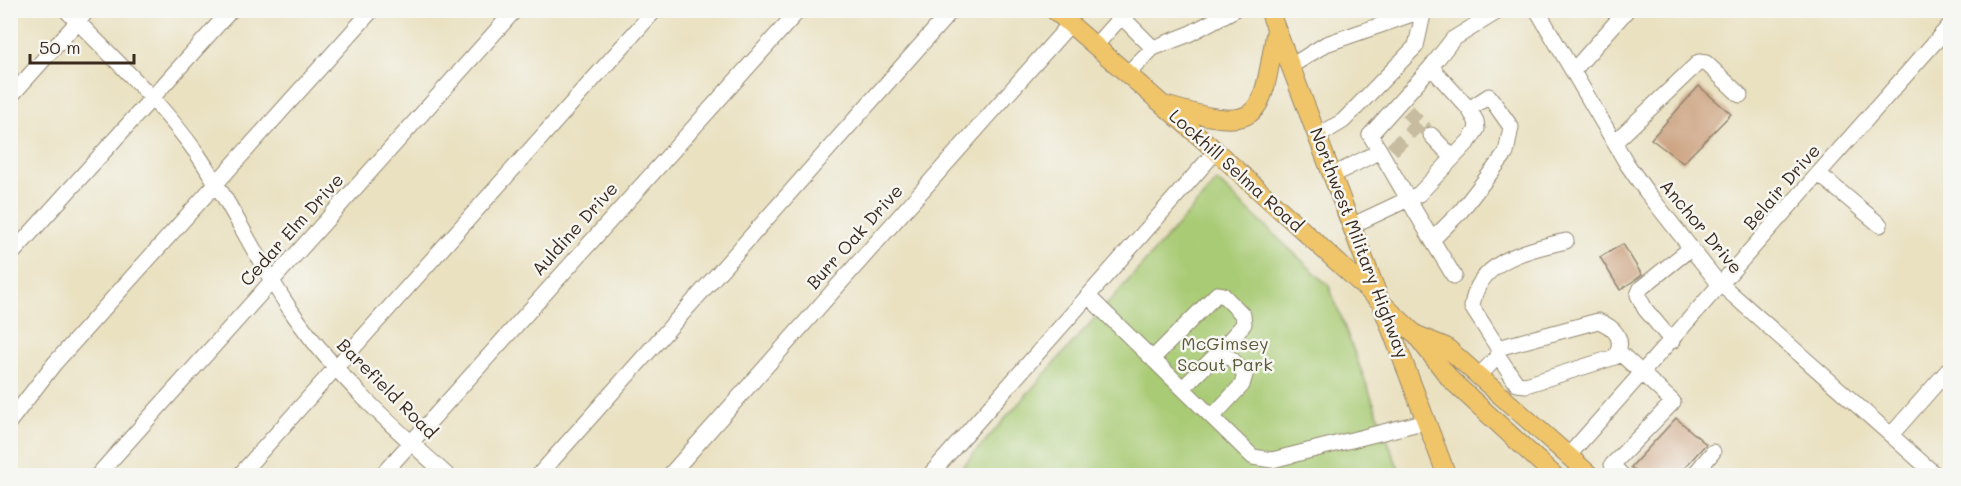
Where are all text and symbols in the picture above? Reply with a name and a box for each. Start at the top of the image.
scale bar [30,27,134,65]
text: 50 m [39,35,81,59]
street label: Lockhill Selma Road [1164,104,1309,237]
street label: Northwest Military Highway [1305,124,1415,361]
street label: Belair Drive [1737,138,1825,234]
street label: Cedar Elm Drive [234,168,348,291]
street label: Anchor Drive [1655,174,1748,279]
street label: Auldine Drive [526,176,623,280]
street label: Burr Oak Drive [801,179,908,294]
park label: McGimsey Scout Park [1177,331,1273,376]
street label: Barefield Road [332,333,443,444]

